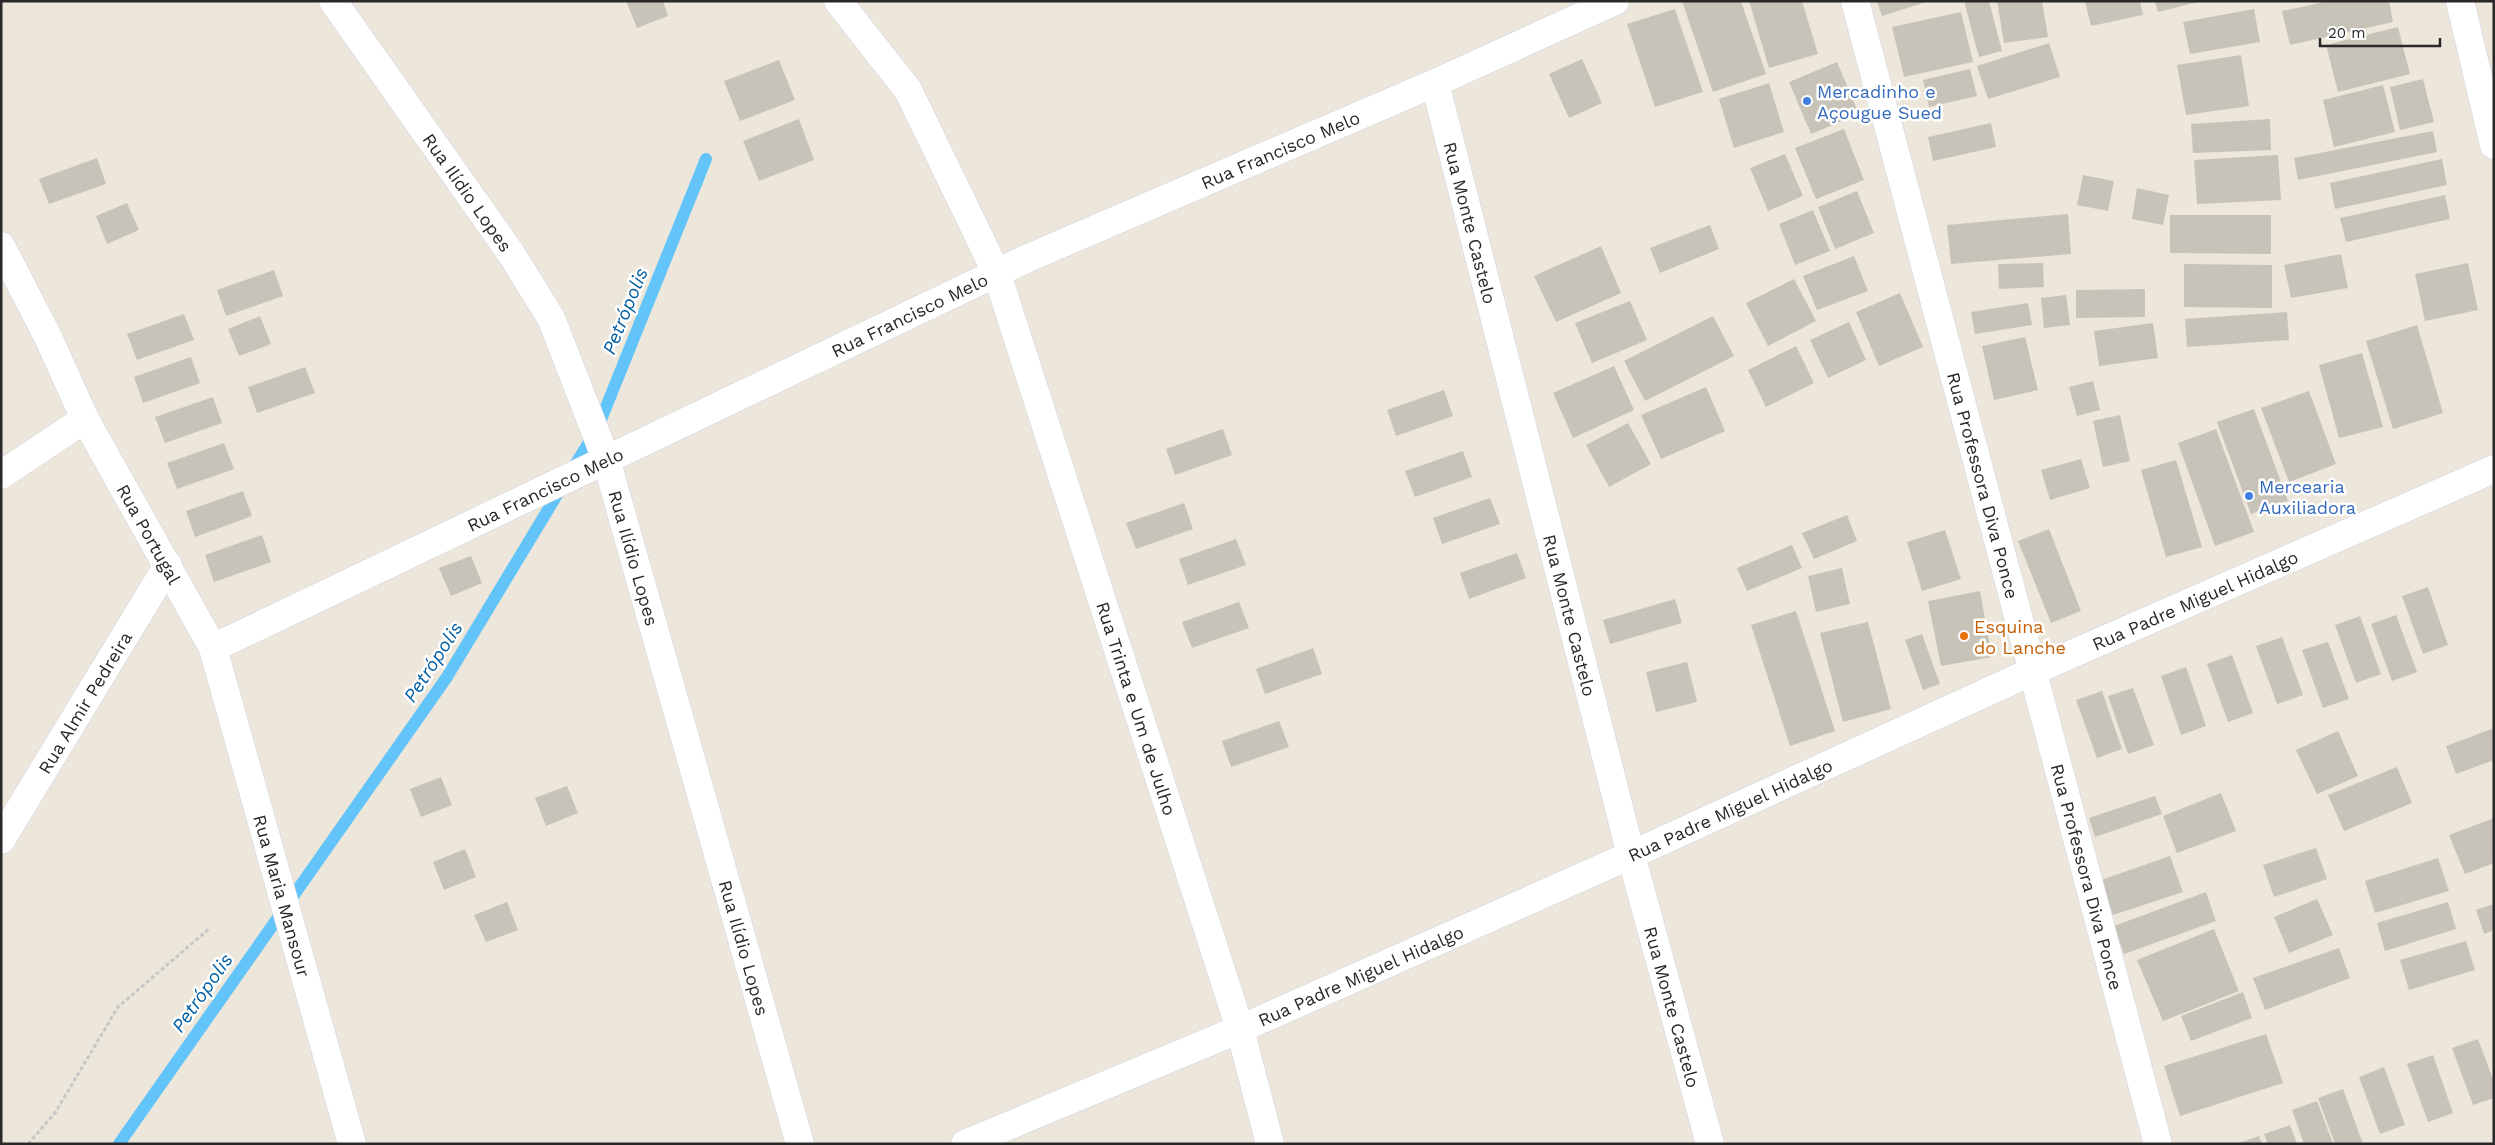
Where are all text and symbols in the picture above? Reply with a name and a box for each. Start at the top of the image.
scale bar [2320,15,2440,47]
text: 20 m [2328,24,2366,42]
place label: Mercadinho e Açougue Sued [1817,81,1942,123]
marker: Mercadinho e Açougue Sued [1801,95,1813,107]
street label: Rua Francisco Melo [1198,106,1363,193]
street label: Rua Ilídio Lopes [419,129,517,256]
street label: Rua Monte Castelo [1440,139,1501,306]
water label: Petrópolis [597,264,653,358]
street label: Rua Francisco Melo [828,268,991,361]
street label: Rua Professora Diva Ponce [1943,370,2023,601]
street label: Rua Francisco Melo [463,443,627,536]
place label: Mercearia Auxiliadora [2259,476,2356,518]
street label: Rua Portugal [113,480,186,588]
street label: Rua Ilídio Lopes [605,488,663,628]
marker: Mercearia Auxiliadora [2243,490,2255,502]
street label: Rua Monte Castelo [1539,532,1601,698]
street label: Rua Padre Miguel Hidalgo [2089,546,2301,654]
street label: Rua Trinta e Um de Julho [1093,599,1181,818]
place label: Esquina do Lanche [1974,616,2066,658]
water label: Petrópolis [399,617,468,707]
street label: Rua Almir Pedreira [33,627,136,777]
marker: Esquina do Lanche [1958,630,1970,642]
street label: Rua Padre Miguel Hidalgo [1625,754,1836,866]
street label: Rua Professora Diva Ponce [2047,761,2127,992]
street label: Rua Maria Mansour [250,812,315,979]
street label: Rua Ilídio Lopes [715,877,774,1018]
street label: Rua Padre Miguel Hidalgo [1255,921,1466,1030]
street label: Rua Monte Castelo [1640,924,1705,1090]
water label: Petrópolis [166,949,238,1037]

